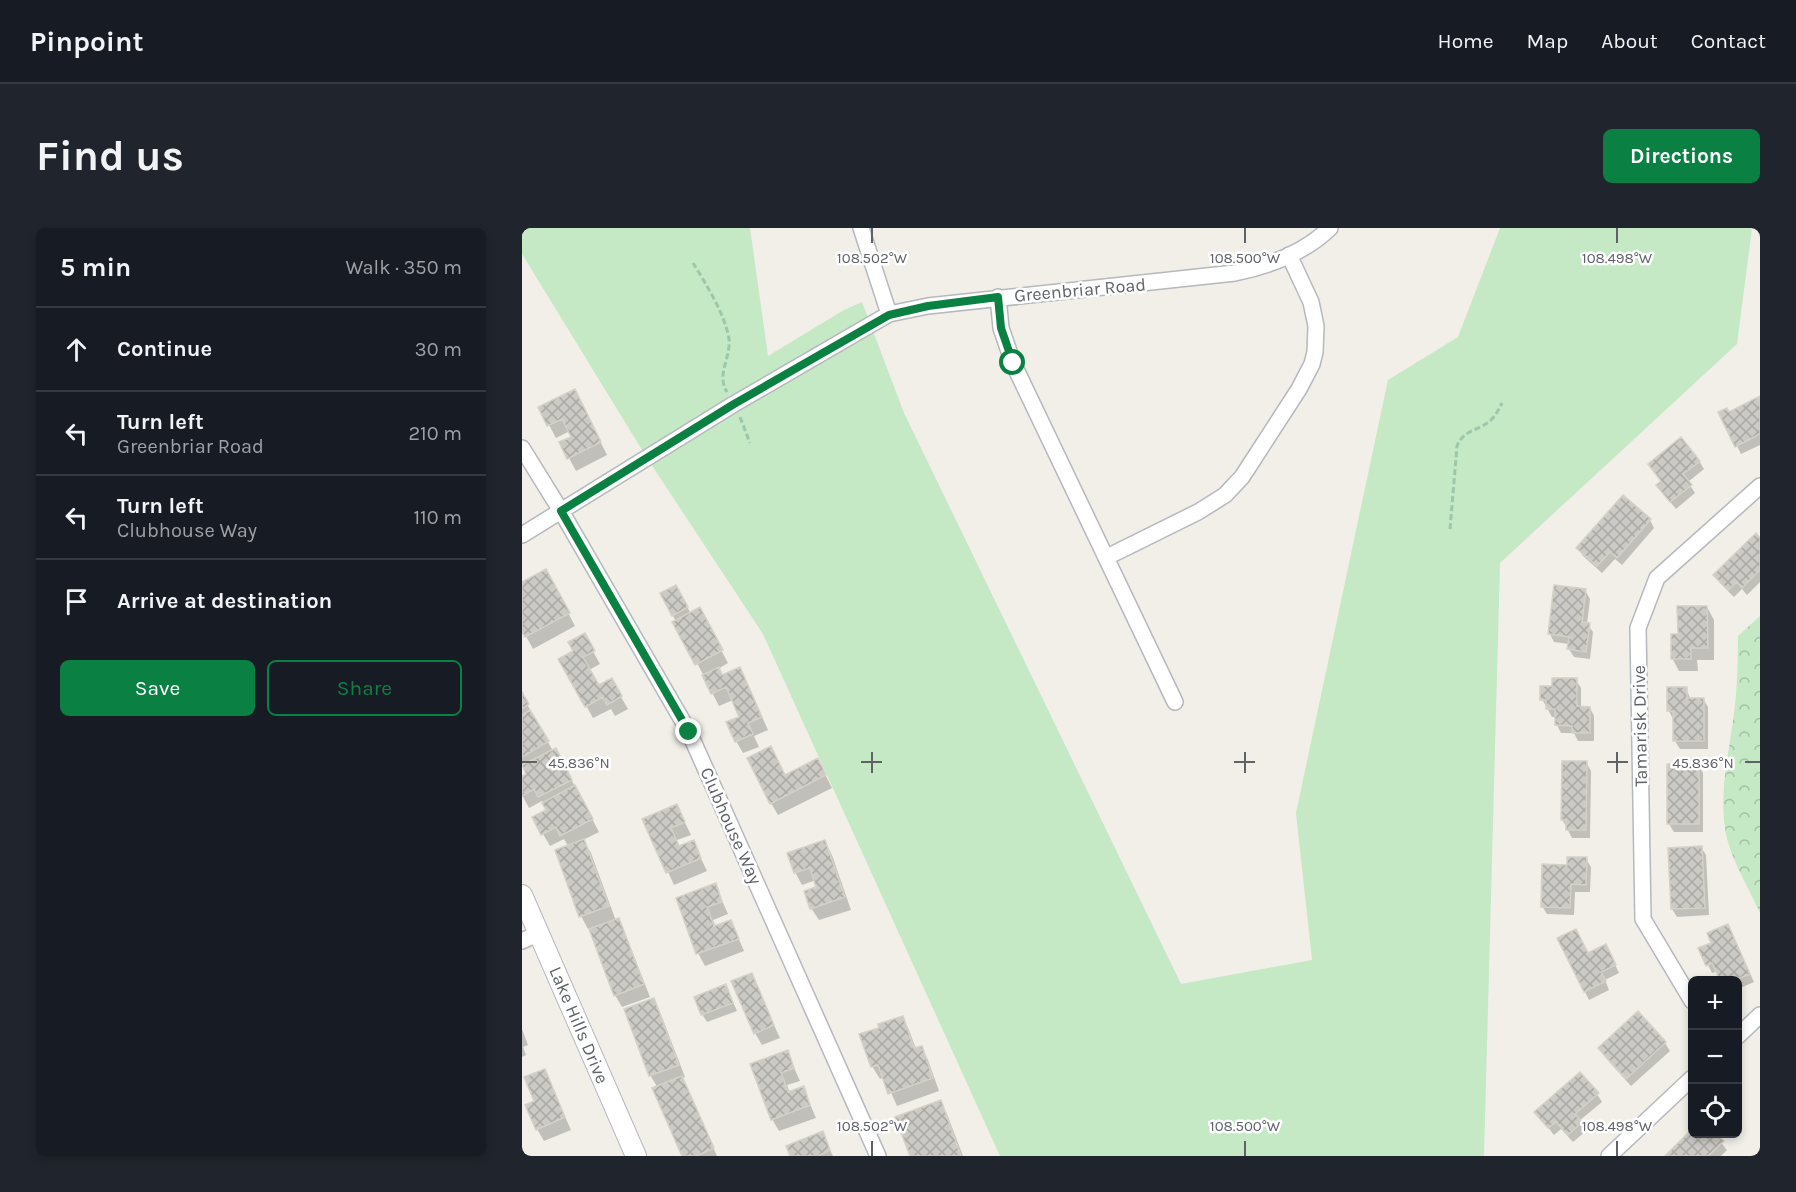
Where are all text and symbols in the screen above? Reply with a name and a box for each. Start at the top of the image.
text: Pinpoint [30,25,143,58]
text: Home [1438,29,1494,53]
text: Map [1527,29,1568,53]
text: About [1601,29,1658,53]
text: Contact [1691,29,1766,53]
button: Directions [1603,129,1760,183]
text: Find us [36,131,184,181]
text: 108.502°W [837,249,908,267]
text: 108.500°W [1210,249,1281,267]
text: 108.498°W [1582,249,1653,267]
text: 5 min [60,252,131,283]
text: Walk · 350 m [345,256,462,279]
street label: Greenbriar Road [1013,273,1147,307]
icon: ahead [60,333,93,366]
text: Continue [117,336,212,362]
text: 30 m [415,338,462,361]
route start [999,349,1025,375]
text: Turn left [117,409,204,435]
icon: left [60,417,93,450]
text: 210 m [408,422,462,445]
text: Greenbriar Road [117,435,264,458]
text: Turn left [117,493,204,519]
icon: left [60,501,93,534]
text: 110 m [413,506,462,529]
text: Clubhouse Way [117,519,257,542]
icon: arrive [60,585,93,618]
text: Arrive at destination [117,588,332,614]
button: Save [60,660,255,716]
button: Share [267,660,462,716]
street label: Tamarisk Drive [1628,665,1652,787]
route end [675,718,701,744]
text: 45.836°N [548,754,610,772]
text: 45.836°N [1672,754,1734,772]
street label: Clubhouse Way [695,764,767,889]
street label: Lake Hills Drive [544,963,614,1087]
map controls [1688,976,1742,1138]
button: + [1688,976,1742,1030]
button: − [1688,1030,1742,1084]
button: locate [1688,1084,1742,1138]
text: 108.502°W [837,1117,908,1135]
text: 108.500°W [1210,1117,1281,1135]
text: 108.498°W [1582,1117,1653,1135]

